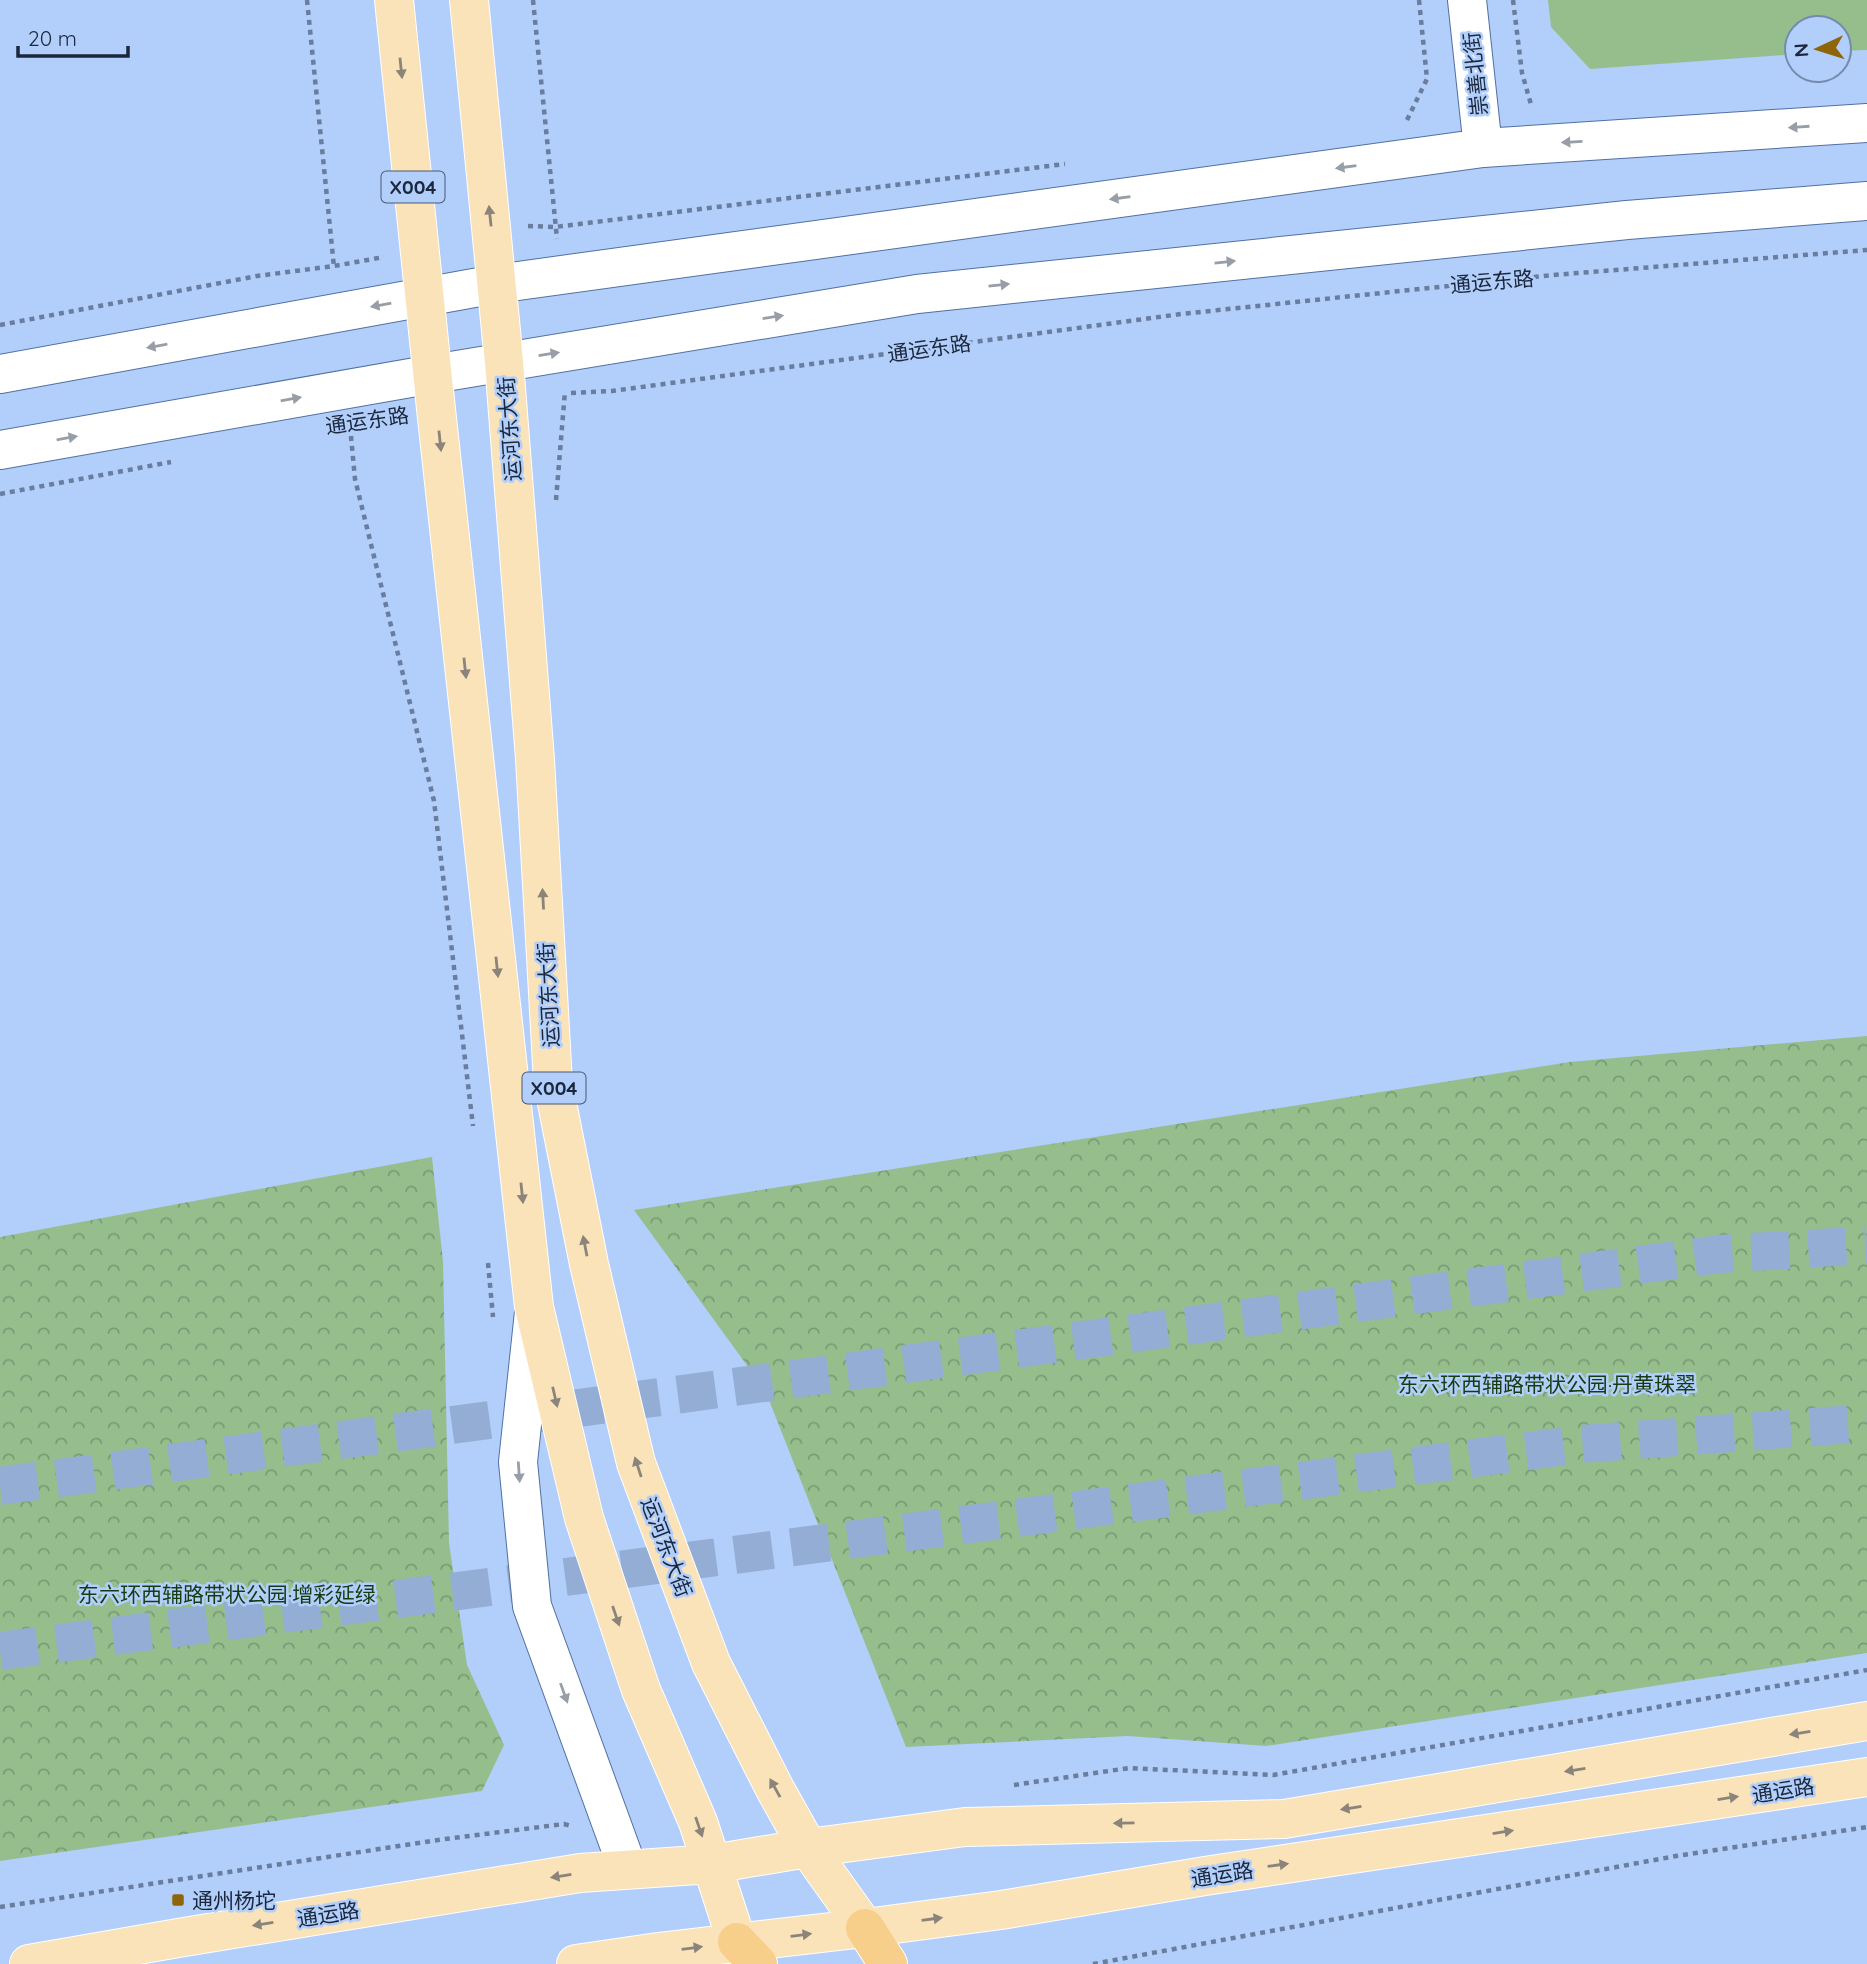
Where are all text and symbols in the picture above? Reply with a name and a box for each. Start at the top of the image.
scale bar [18,14,128,58]
north arrow [1783,14,1853,84]
text: 20 m [28,25,77,51]
street label: 崇善北街 [1458,31,1492,117]
text: N [1789,42,1813,58]
one-way arrow [396,57,407,79]
one-way arrow [1788,122,1810,133]
one-way arrow [1561,137,1583,148]
one-way arrow [1335,161,1357,172]
road number: X004 [382,172,444,202]
one-way arrow [1109,192,1131,203]
one-way arrow [484,205,495,227]
one-way arrow [1214,256,1236,267]
street label: 通运东路 [1449,264,1535,298]
one-way arrow [988,280,1010,291]
one-way arrow [370,300,392,311]
one-way arrow [763,311,785,322]
street label: 通运东路 [886,329,972,367]
one-way arrow [146,340,168,351]
one-way arrow [538,348,560,359]
street label: 运河东大街 [492,376,526,482]
one-way arrow [280,393,302,404]
street label: 通运东路 [324,401,410,439]
one-way arrow [435,431,446,453]
one-way arrow [56,433,78,444]
one-way arrow [459,657,470,679]
one-way arrow [537,888,548,910]
street label: 运河东大街 [532,942,564,1048]
one-way arrow [492,956,503,978]
road number: X004 [522,1072,586,1104]
one-way arrow [517,1182,528,1204]
one-way arrow [579,1235,590,1257]
park label: 东六环西辅路带状公园·丹黄珠翠 [1398,1371,1696,1397]
one-way arrow [550,1386,561,1408]
one-way arrow [632,1456,643,1477]
one-way arrow [514,1461,525,1483]
street label: 运河东大街 [636,1493,698,1601]
park label: 东六环西辅路带状公园·增彩延绿 [78,1581,376,1607]
one-way arrow [611,1605,622,1626]
one-way arrow [559,1683,570,1704]
one-way arrow [1789,1728,1811,1739]
one-way arrow [1564,1765,1586,1776]
street label: 通运路 [1750,1772,1816,1808]
one-way arrow [769,1778,781,1798]
one-way arrow [1717,1792,1739,1803]
one-way arrow [1340,1803,1362,1814]
one-way arrow [694,1817,705,1838]
one-way arrow [1113,1817,1135,1829]
one-way arrow [1492,1826,1514,1837]
street label: 通运路 [1189,1856,1255,1892]
one-way arrow [1267,1860,1289,1871]
one-way arrow [550,1871,572,1882]
place label: 通州杨坨 [192,1887,276,1913]
marker: 通州杨坨 [170,1892,186,1908]
street label: 通运路 [295,1896,361,1932]
one-way arrow [921,1913,943,1924]
one-way arrow [252,1919,274,1930]
one-way arrow [790,1929,812,1940]
one-way arrow [681,1942,703,1953]

